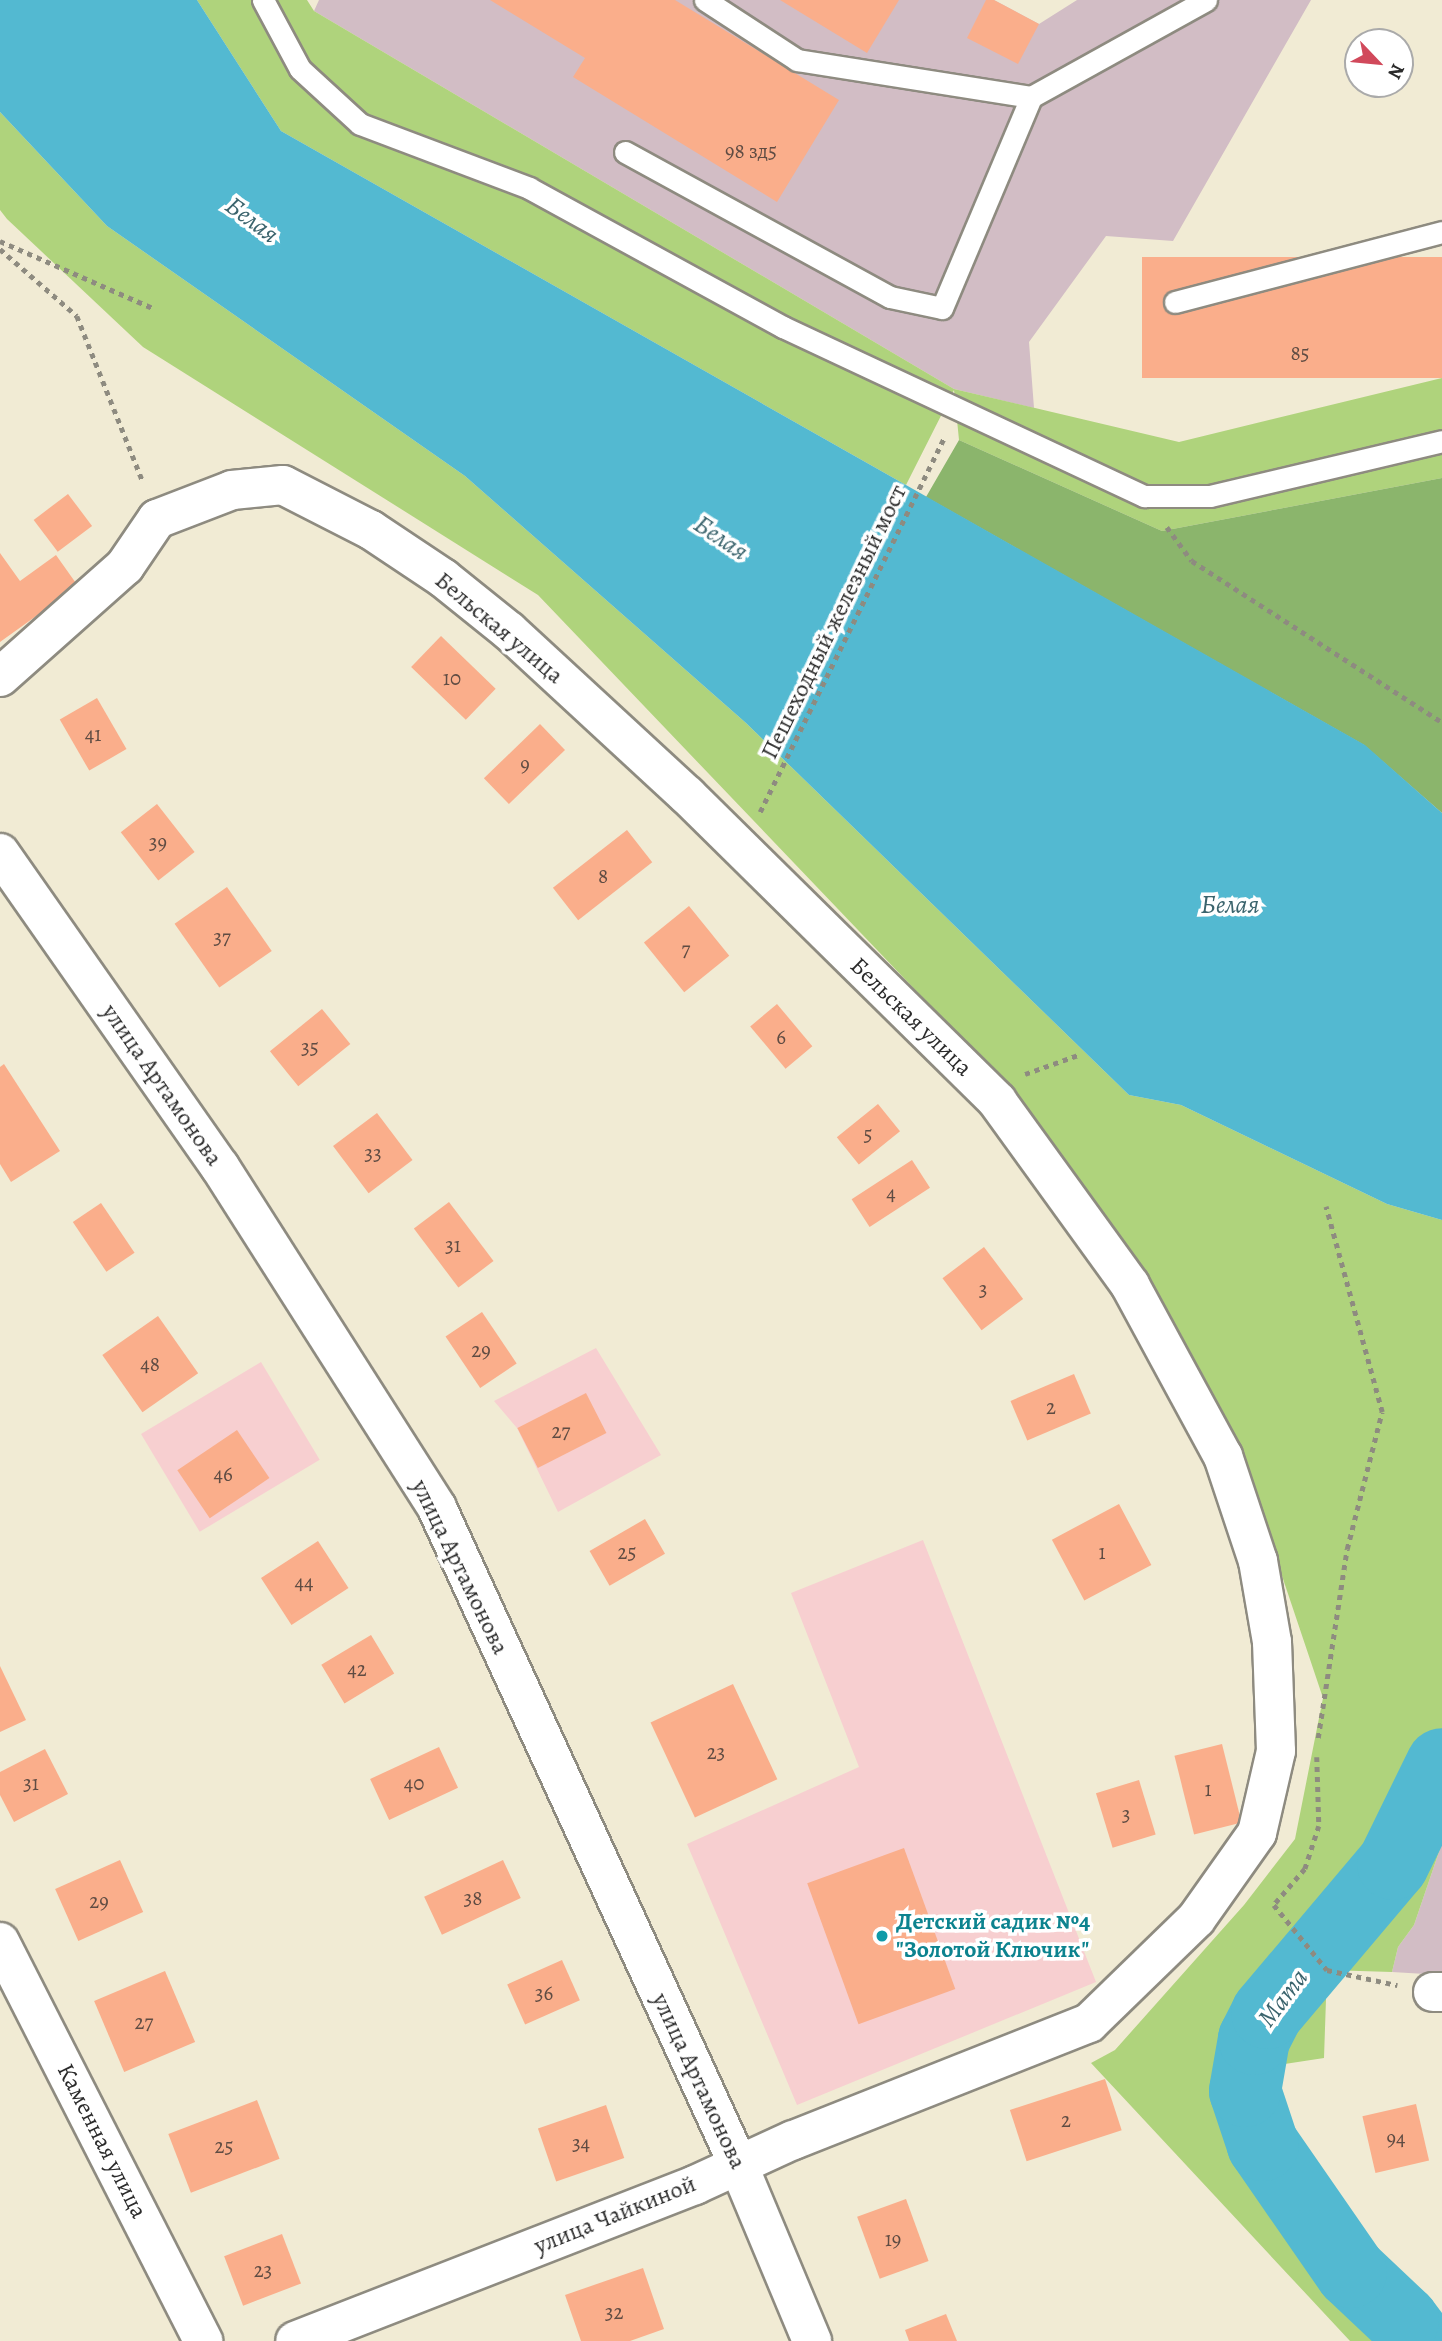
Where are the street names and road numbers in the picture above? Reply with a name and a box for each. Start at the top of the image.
street label: Пешеходный железный мост [755,480,913,764]
street label: Бельская улица [429,566,569,690]
street label: Бельская улица [844,952,978,1082]
street label: улица Артамонова [96,999,228,1171]
street label: улица Артамонова [405,1475,515,1659]
street label: улица Артамонова [646,1988,752,2174]
street label: Каменная улица [51,2059,153,2223]
street label: улица Чайкиной [530,2169,700,2261]

